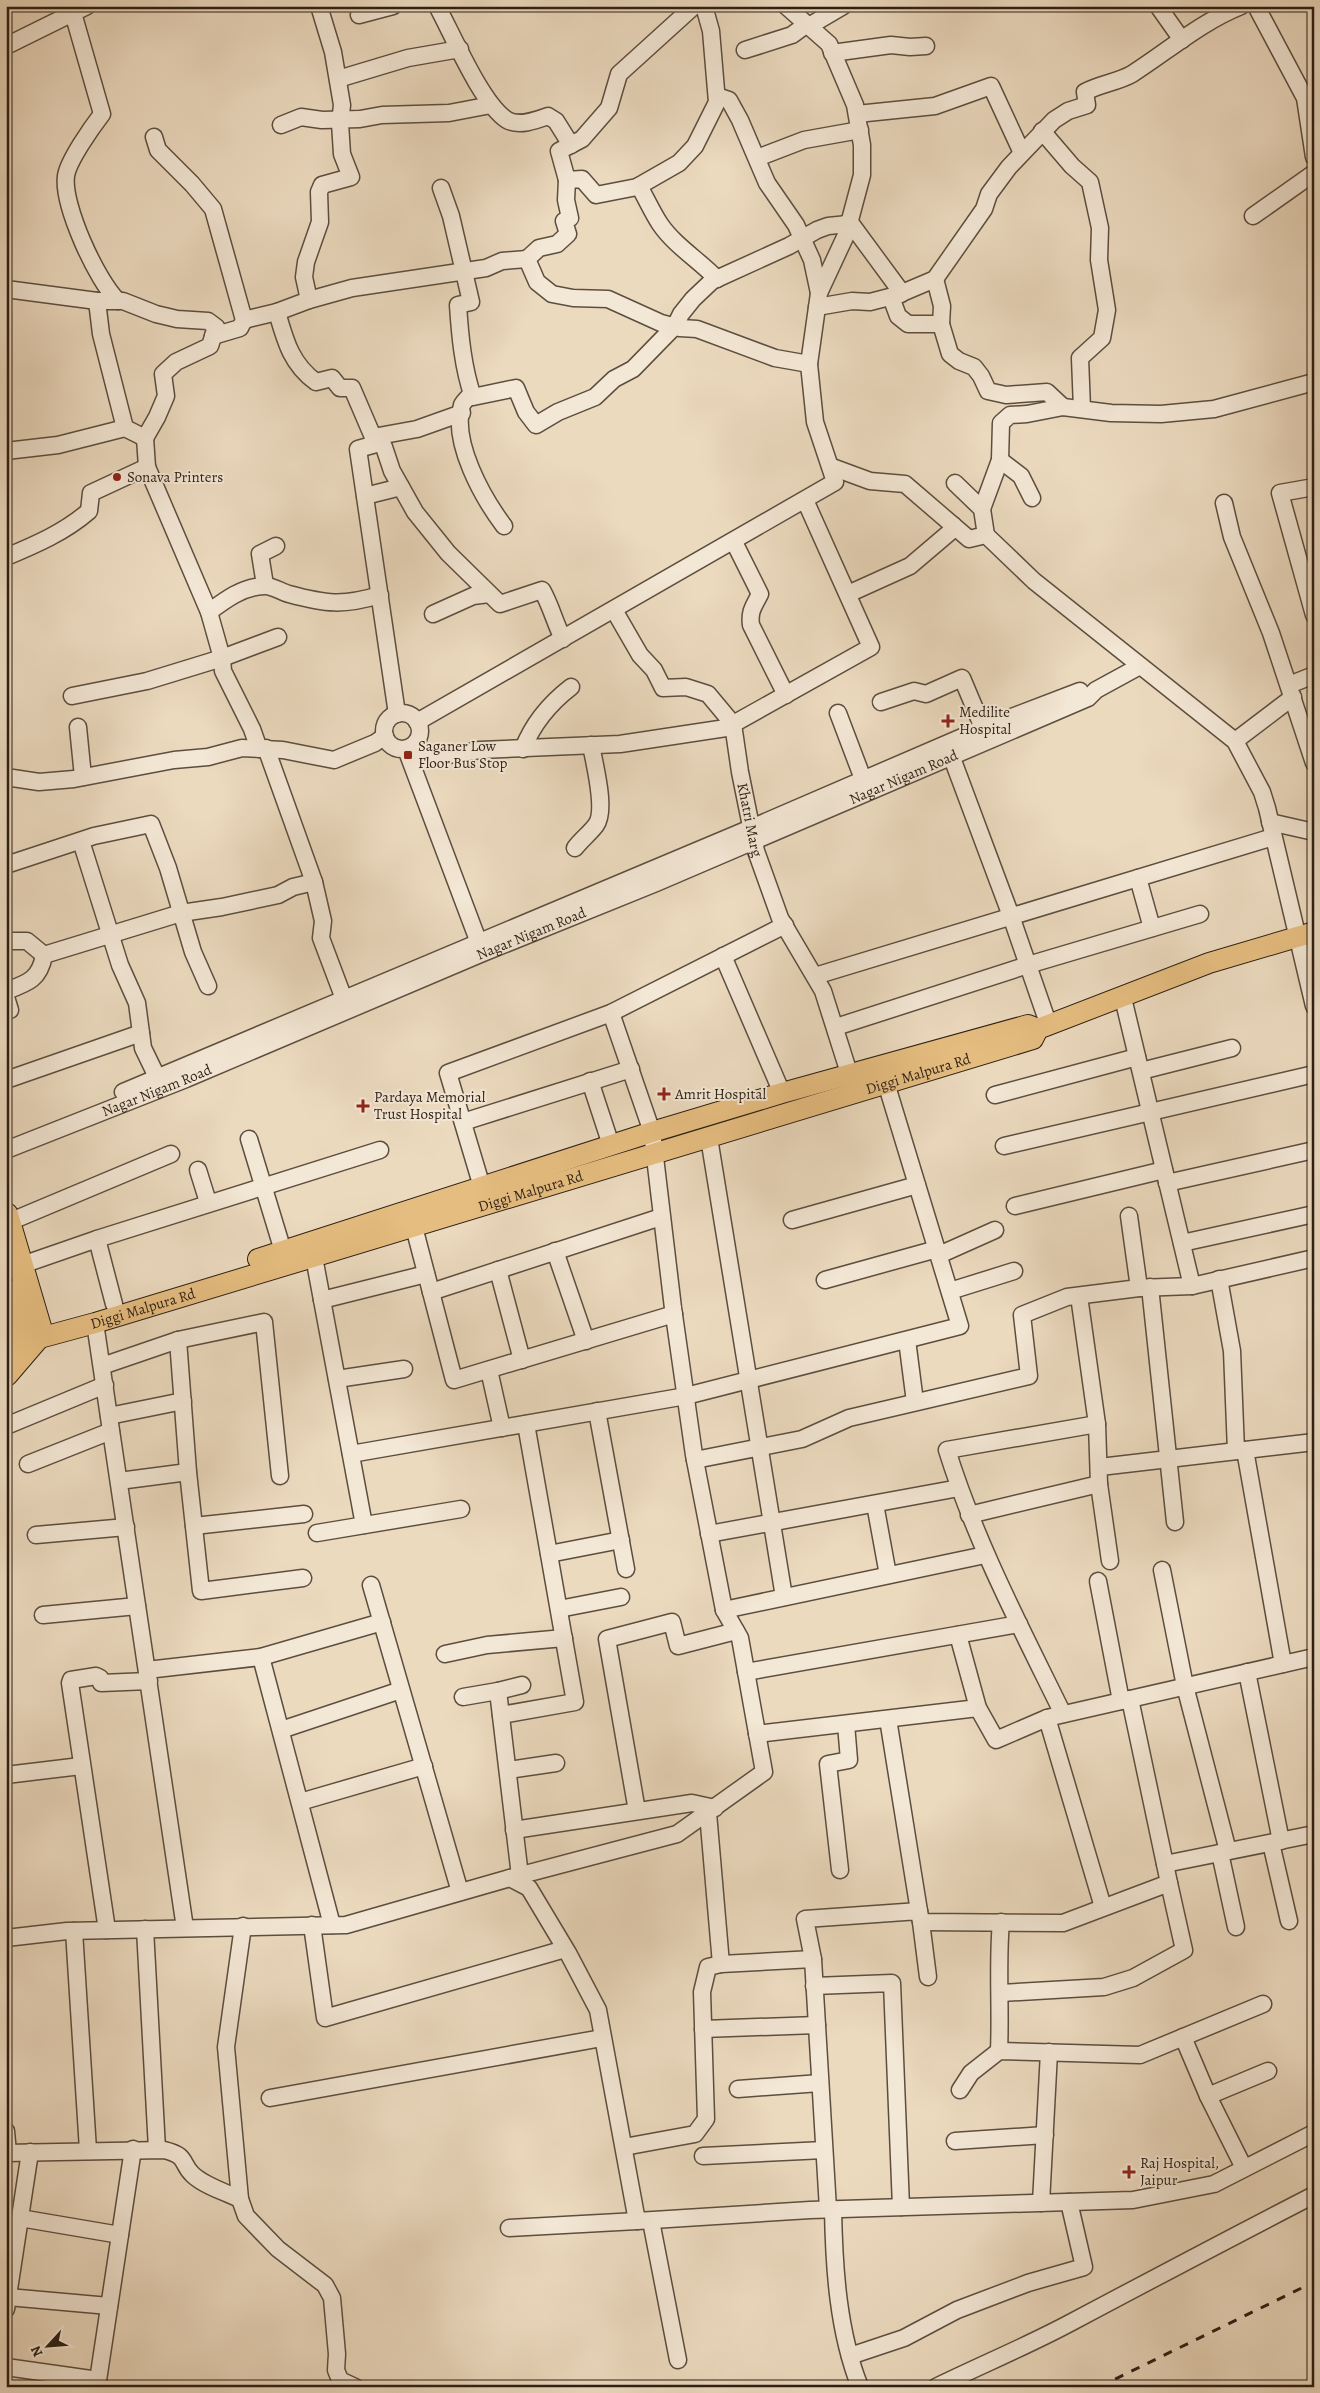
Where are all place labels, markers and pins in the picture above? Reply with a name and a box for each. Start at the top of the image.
place label: Sonava Printers [127,467,223,487]
marker: Sonava Printers [111,471,123,483]
place label: Medilite Hospital [959,702,1012,739]
marker: Medilite Hospital [941,714,955,728]
place label: Saganer Low Floor Bus Stop [418,736,507,773]
marker: Saganer Low Floor Bus Stop [402,749,414,761]
place label: Amrit Hospital [674,1084,766,1104]
place label: Pardaya Memorial Trust Hospital [374,1087,486,1124]
marker: Amrit Hospital [657,1087,671,1101]
marker: Pardaya Memorial Trust Hospital [356,1099,370,1113]
place label: Raj Hospital, Jaipur [1140,2153,1219,2190]
marker: Raj Hospital, Jaipur [1122,2165,1136,2179]

